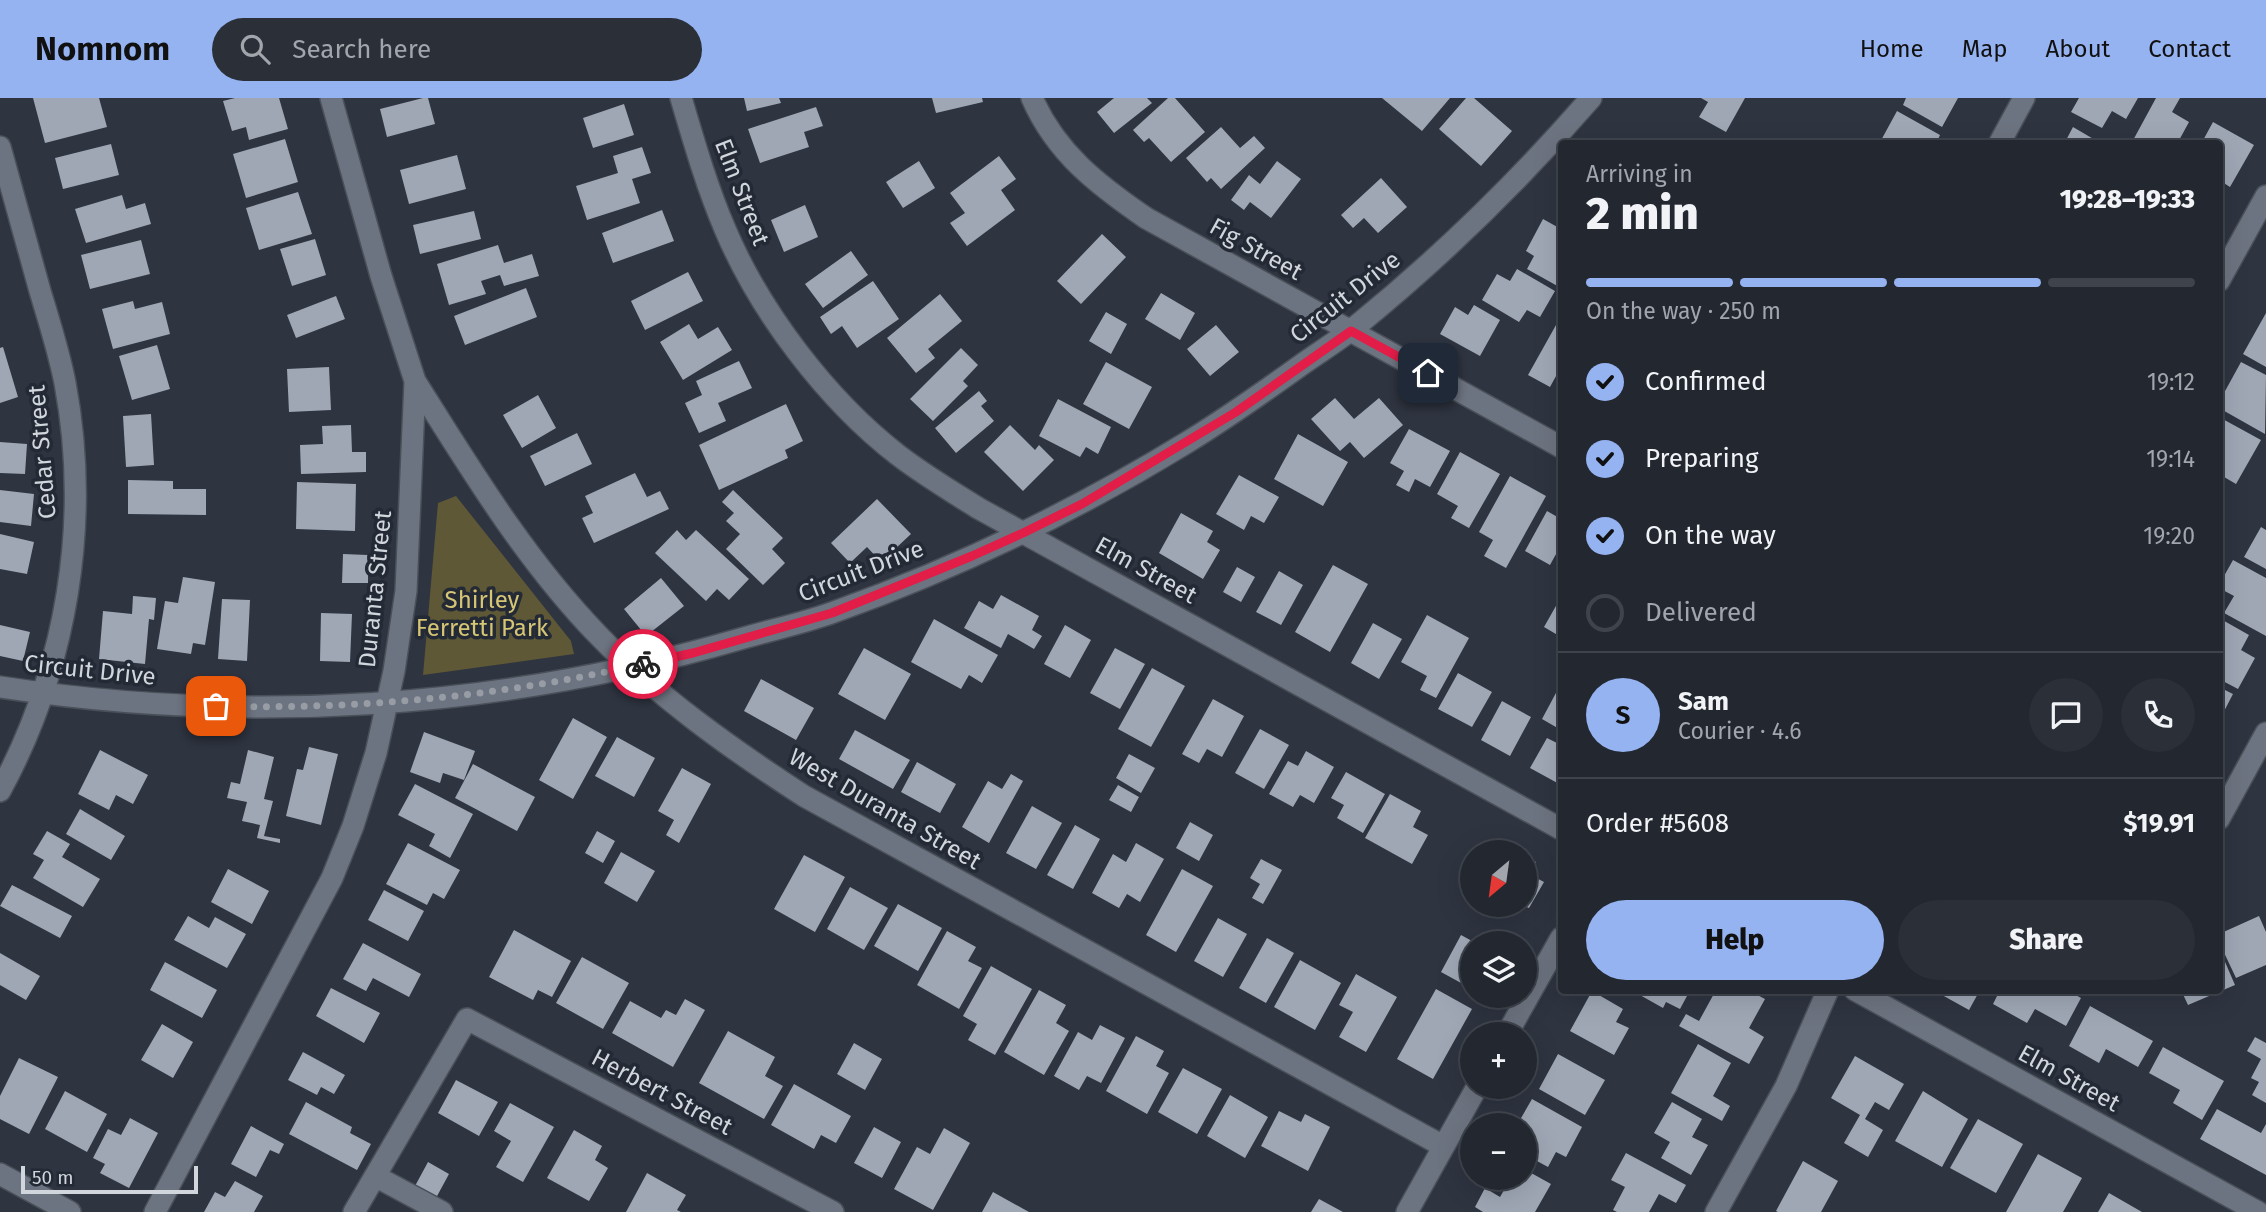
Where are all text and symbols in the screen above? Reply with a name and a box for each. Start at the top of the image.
search box [212,18,702,81]
text: Nomnom [35,29,170,69]
icon: search [236,30,274,68]
text: Search here [292,34,431,65]
text: Home [1860,35,1924,63]
text: Map [1962,35,2008,63]
text: About [2046,35,2110,63]
text: Contact [2148,35,2231,63]
street label: Elm Street [709,135,775,249]
text: Arriving in [1586,160,1693,188]
text: 19:28–19:33 [2060,184,2195,215]
text: 2 min [1586,186,1699,241]
street label: Fig Street [1205,212,1308,286]
street label: Circuit Drive [1284,245,1406,349]
text: On the way · 250 m [1586,297,1781,325]
pin [1398,343,1458,403]
icon: home [1409,354,1447,392]
icon: check [1586,363,1624,401]
text: Confirmed [1645,366,1766,397]
text: 19:12 [2147,368,2195,396]
street label: Cedar Street [22,384,62,520]
icon: check [1586,440,1624,478]
text: Preparing [1645,443,1758,474]
text: 19:14 [2146,445,2195,473]
street label: Duranta Street [353,509,397,669]
icon: check [1586,517,1624,555]
text: On the way [1645,520,1776,551]
text: 19:20 [2143,522,2195,550]
street label: Elm Street [1090,531,1202,609]
street label: Circuit Drive [794,534,928,608]
park label: Shirley Ferretti Park [416,586,549,642]
text: Delivered [1645,597,1757,628]
courier [608,629,678,699]
icon: bike [624,645,662,683]
street label: Circuit Drive [23,649,157,691]
pin [186,676,246,736]
button: chat [2029,678,2103,752]
button: phone [2121,678,2195,752]
text: Sam [1678,686,1729,717]
icon: bag [197,687,235,725]
text: S [1616,700,1630,731]
text: Courier · 4.6 [1678,717,1802,745]
street label: West Duranta Street [784,743,986,876]
text: Order #5608 [1586,808,1729,839]
text: $19.91 [2123,808,2195,839]
north arrow [1460,840,1536,917]
map controls [1460,840,1537,1190]
button: Help [1586,900,1884,980]
button: Share [1898,900,2195,980]
button: layers [1460,931,1537,1008]
button: + [1460,1022,1537,1099]
street label: Elm Street [2013,1039,2125,1117]
street label: Herbert Street [587,1043,737,1141]
button: − [1460,1113,1537,1190]
scale bar [21,1163,198,1195]
text: 50 m [32,1166,73,1189]

